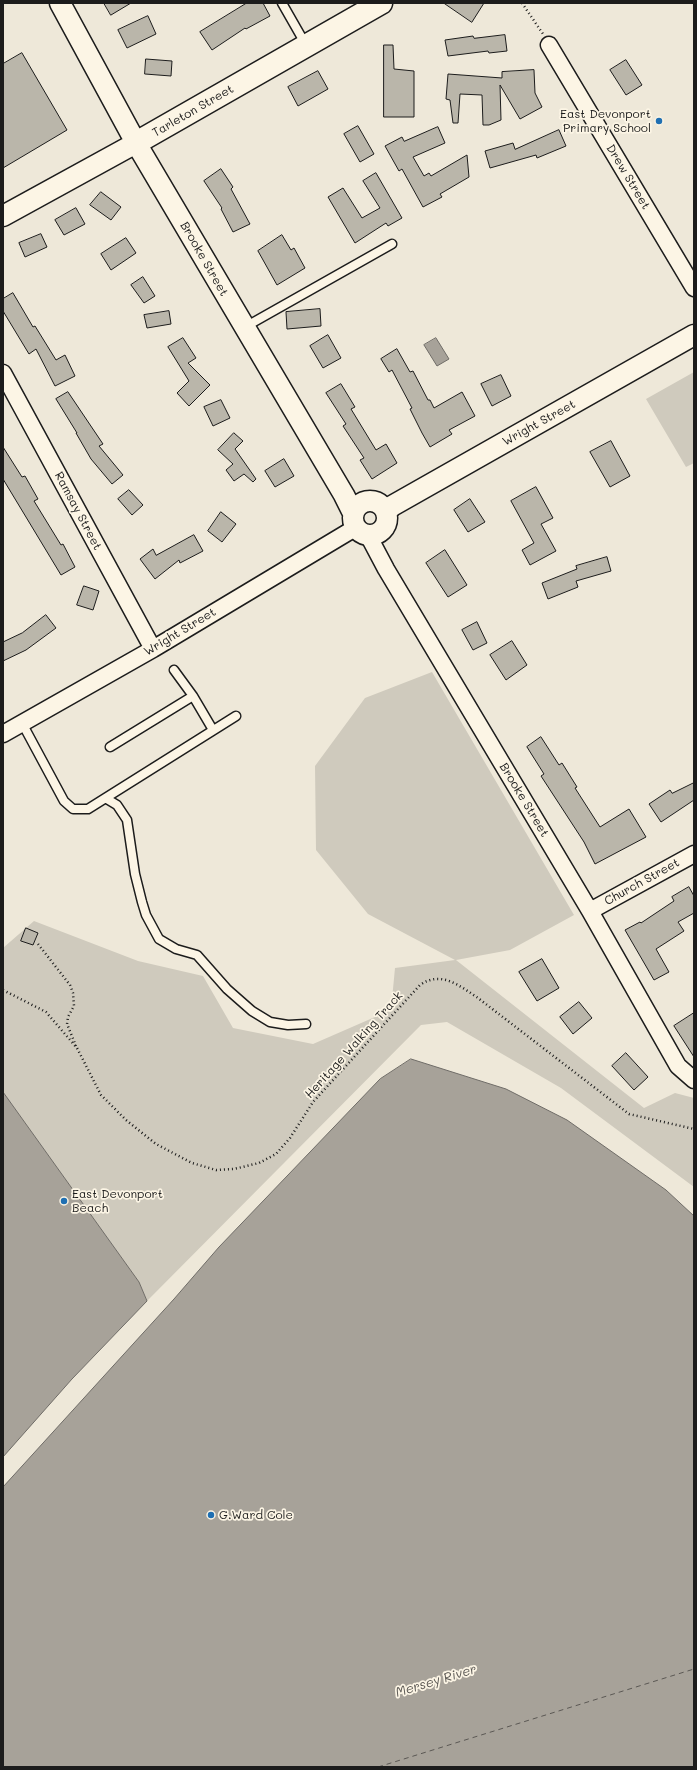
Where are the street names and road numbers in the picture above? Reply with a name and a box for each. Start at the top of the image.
street label: Tarleton Street [150,82,236,140]
street label: Drew Street [603,142,653,212]
street label: Brooke Street [177,219,231,299]
street label: Wright Street [500,397,578,449]
street label: Ramsay Street [51,470,105,552]
street label: Wright Street [141,605,219,659]
street label: Brooke Street [496,760,552,840]
street label: Church Street [602,855,682,909]
street label: Heritage Walking Track [302,989,406,1101]

